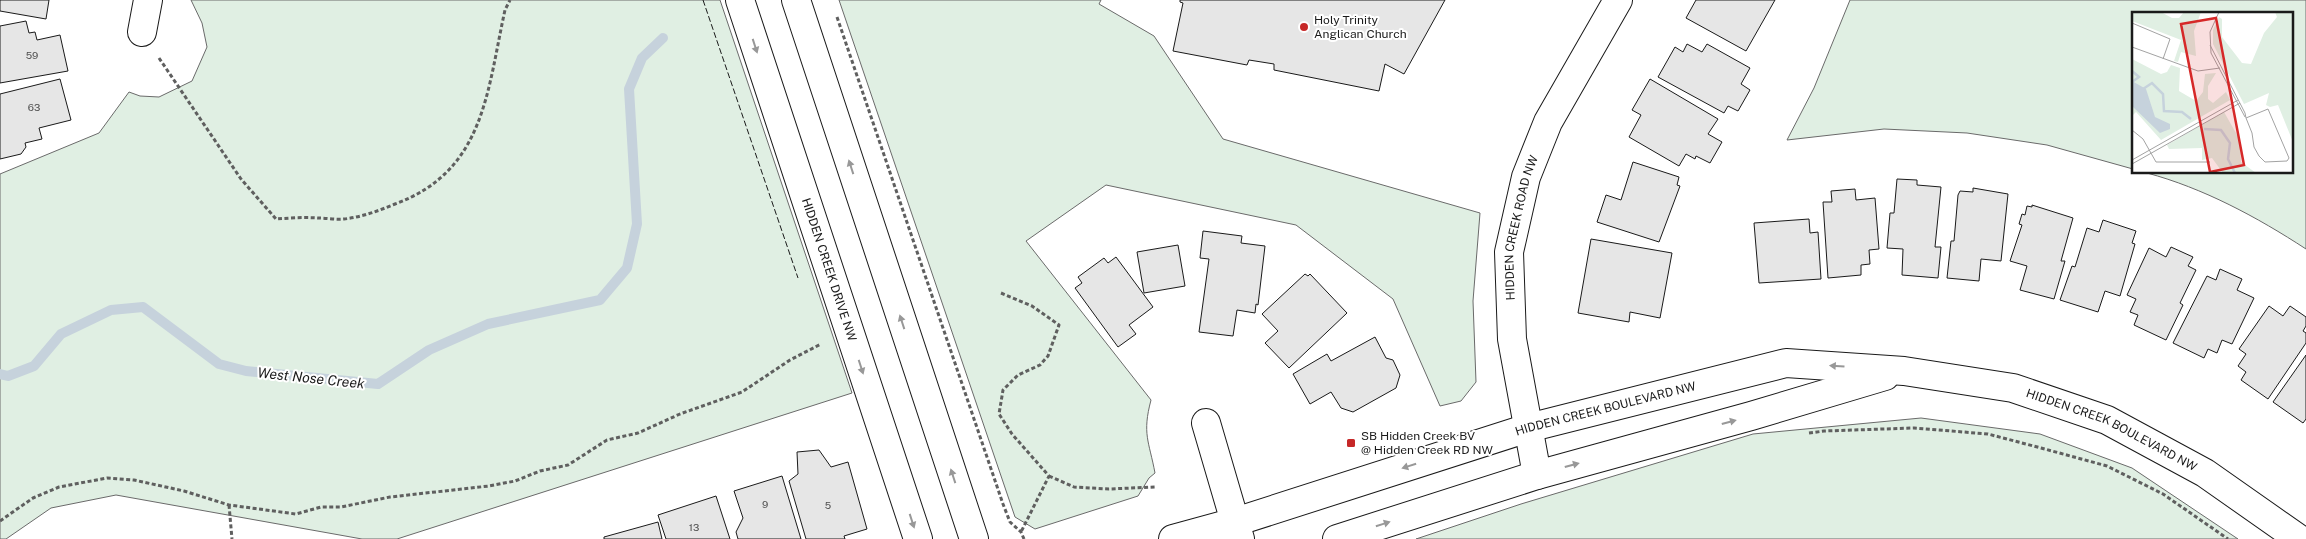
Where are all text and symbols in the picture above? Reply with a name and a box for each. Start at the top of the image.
inset map [2132,12,2294,174]
place label: Holy Trinity Anglican Church [1314,13,1407,41]
marker: Holy Trinity Anglican Church [1298,21,1310,33]
one-way arrow [752,39,759,54]
house number: 59 [26,49,38,61]
house number: 63 [28,101,40,113]
street label: HIDDEN CREEK ROAD NW [1502,153,1541,301]
one-way arrow [847,160,855,175]
street label: HIDDEN CREEK DRIVE NW [799,196,859,344]
one-way arrow [898,314,905,329]
one-way arrow [858,359,865,374]
one-way arrow [1829,362,1845,370]
water label: West Nose Creek [257,364,366,392]
street label: HIDDEN CREEK BOULEVARD NW [1514,379,1698,439]
street label: HIDDEN CREEK BOULEVARD NW [2024,386,2200,474]
one-way arrow [1721,418,1736,426]
place label: SB Hidden Creek BV @ Hidden Creek RD NW [1361,429,1493,457]
marker: SB Hidden Creek BV @ Hidden Creek RD NW [1345,437,1357,449]
one-way arrow [1564,461,1579,469]
one-way arrow [1401,462,1416,470]
one-way arrow [949,468,957,483]
house number: 9 [762,498,768,510]
house number: 5 [825,499,831,511]
one-way arrow [909,514,917,529]
one-way arrow [1376,520,1391,527]
house number: 13 [689,521,699,533]

